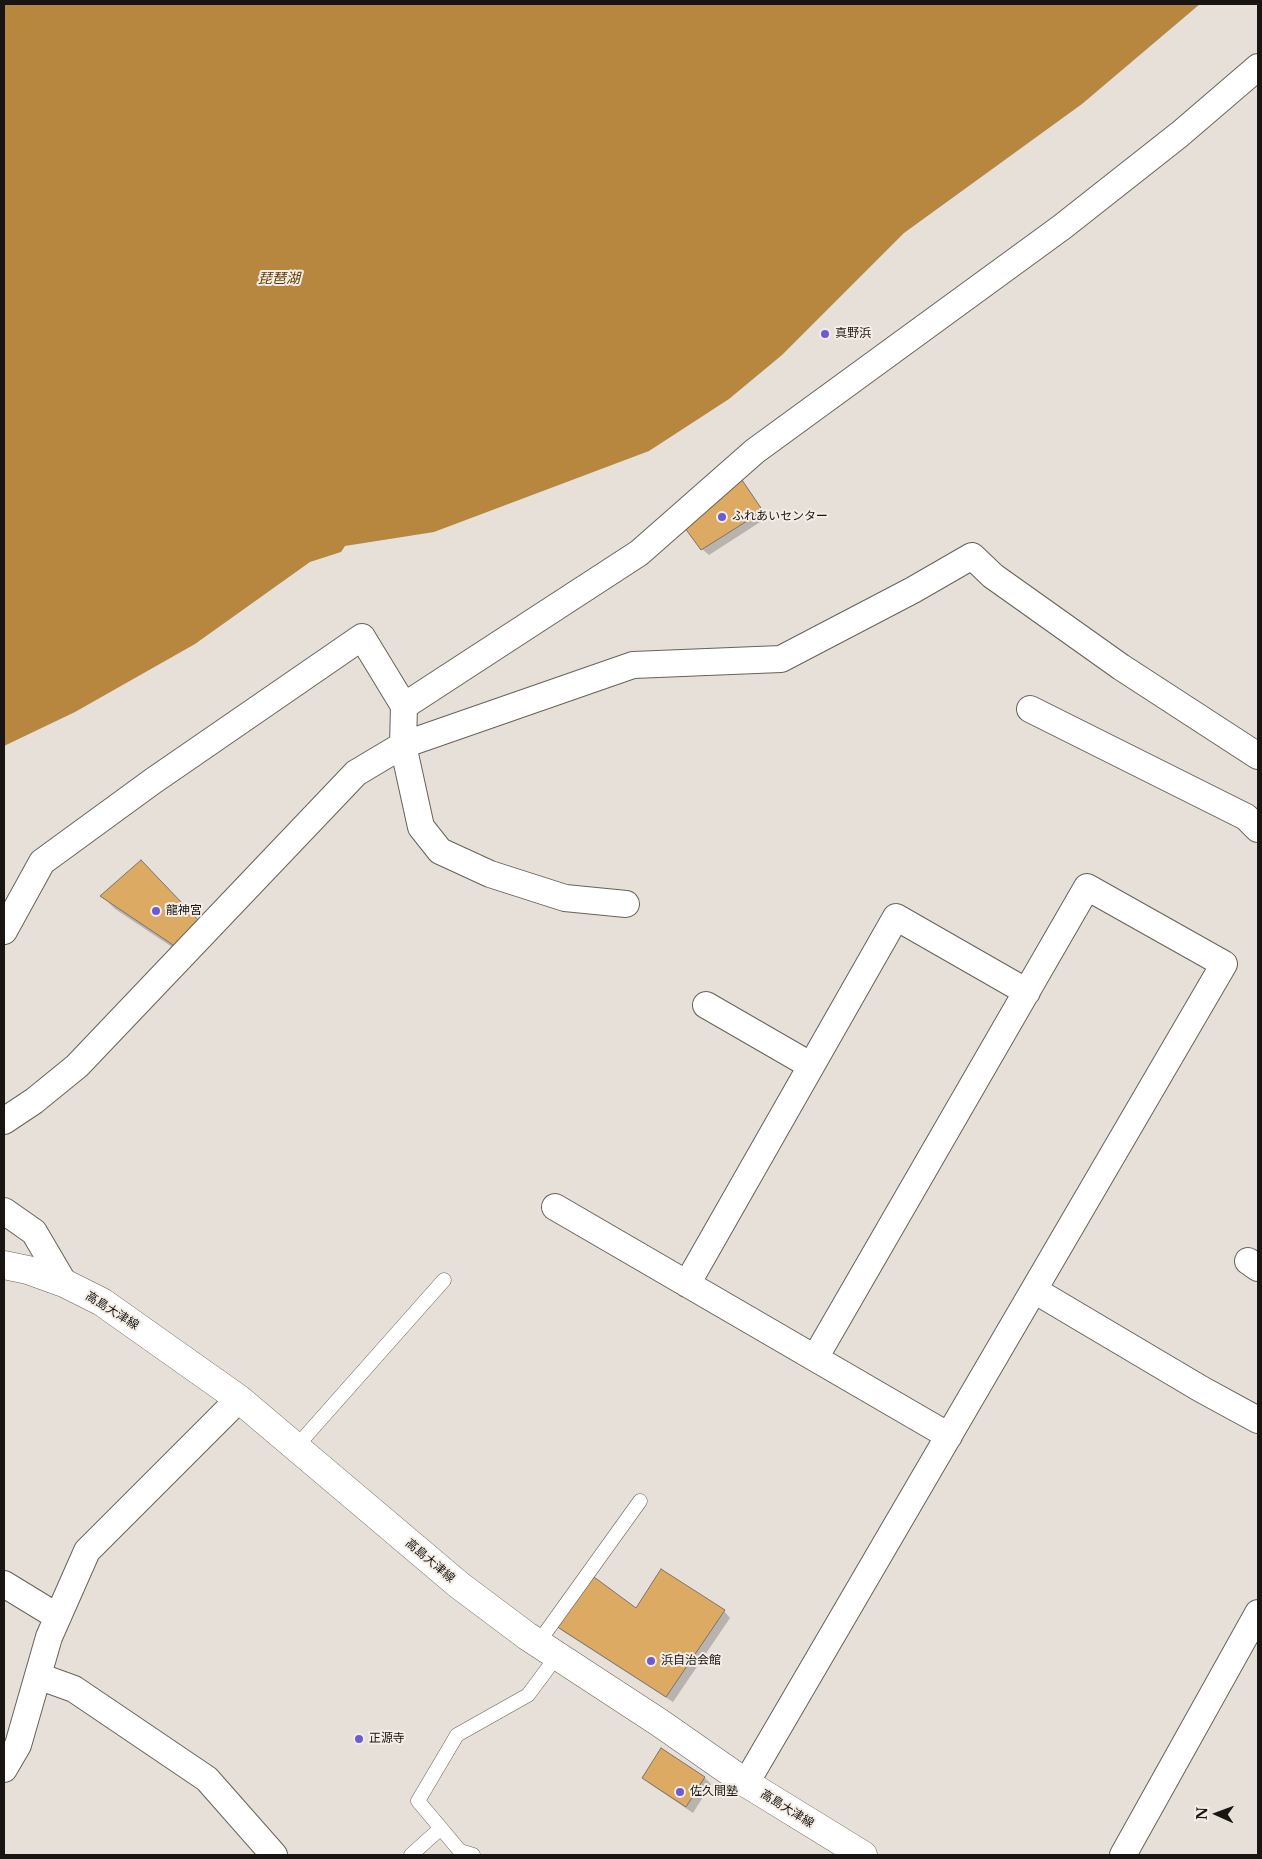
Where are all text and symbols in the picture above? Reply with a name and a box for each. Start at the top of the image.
water label: 琵琶湖 [258,271,300,287]
place label: 真野浜 [835,327,871,341]
marker: 真野浜 [819,328,831,340]
place label: ふれあいセンター [732,510,828,524]
marker: ふれあいセンター [716,511,728,523]
place label: 龍神宮 [166,904,202,918]
marker: 龍神宮 [150,905,162,917]
street label: 高島大津線 [83,1289,141,1333]
street label: 高島大津線 [402,1536,458,1586]
place label: 浜自治会館 [661,1654,721,1668]
marker: 浜自治会館 [645,1655,657,1667]
place label: 正源寺 [369,1732,405,1746]
marker: 正源寺 [353,1733,365,1745]
place label: 佐久間塾 [690,1785,738,1799]
marker: 佐久間塾 [674,1786,686,1798]
street label: 高島大津線 [758,1787,816,1831]
north arrow [1192,1789,1242,1839]
text: N [1193,1807,1211,1820]

